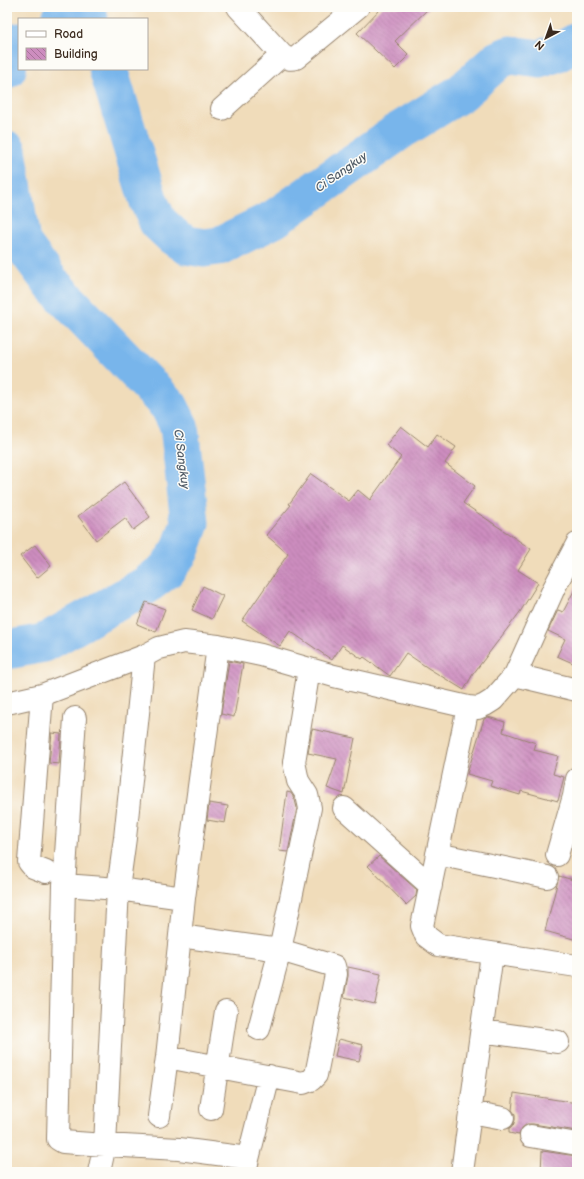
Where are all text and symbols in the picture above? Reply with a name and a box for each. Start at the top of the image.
legend [18,18,148,70]
north arrow [526,18,566,58]
text: Road [54,27,83,42]
text: N [532,38,547,53]
text: Building [54,47,98,62]
water label: Ci Sangkuy [312,149,371,196]
water label: Ci Sangkuy [170,428,193,490]

